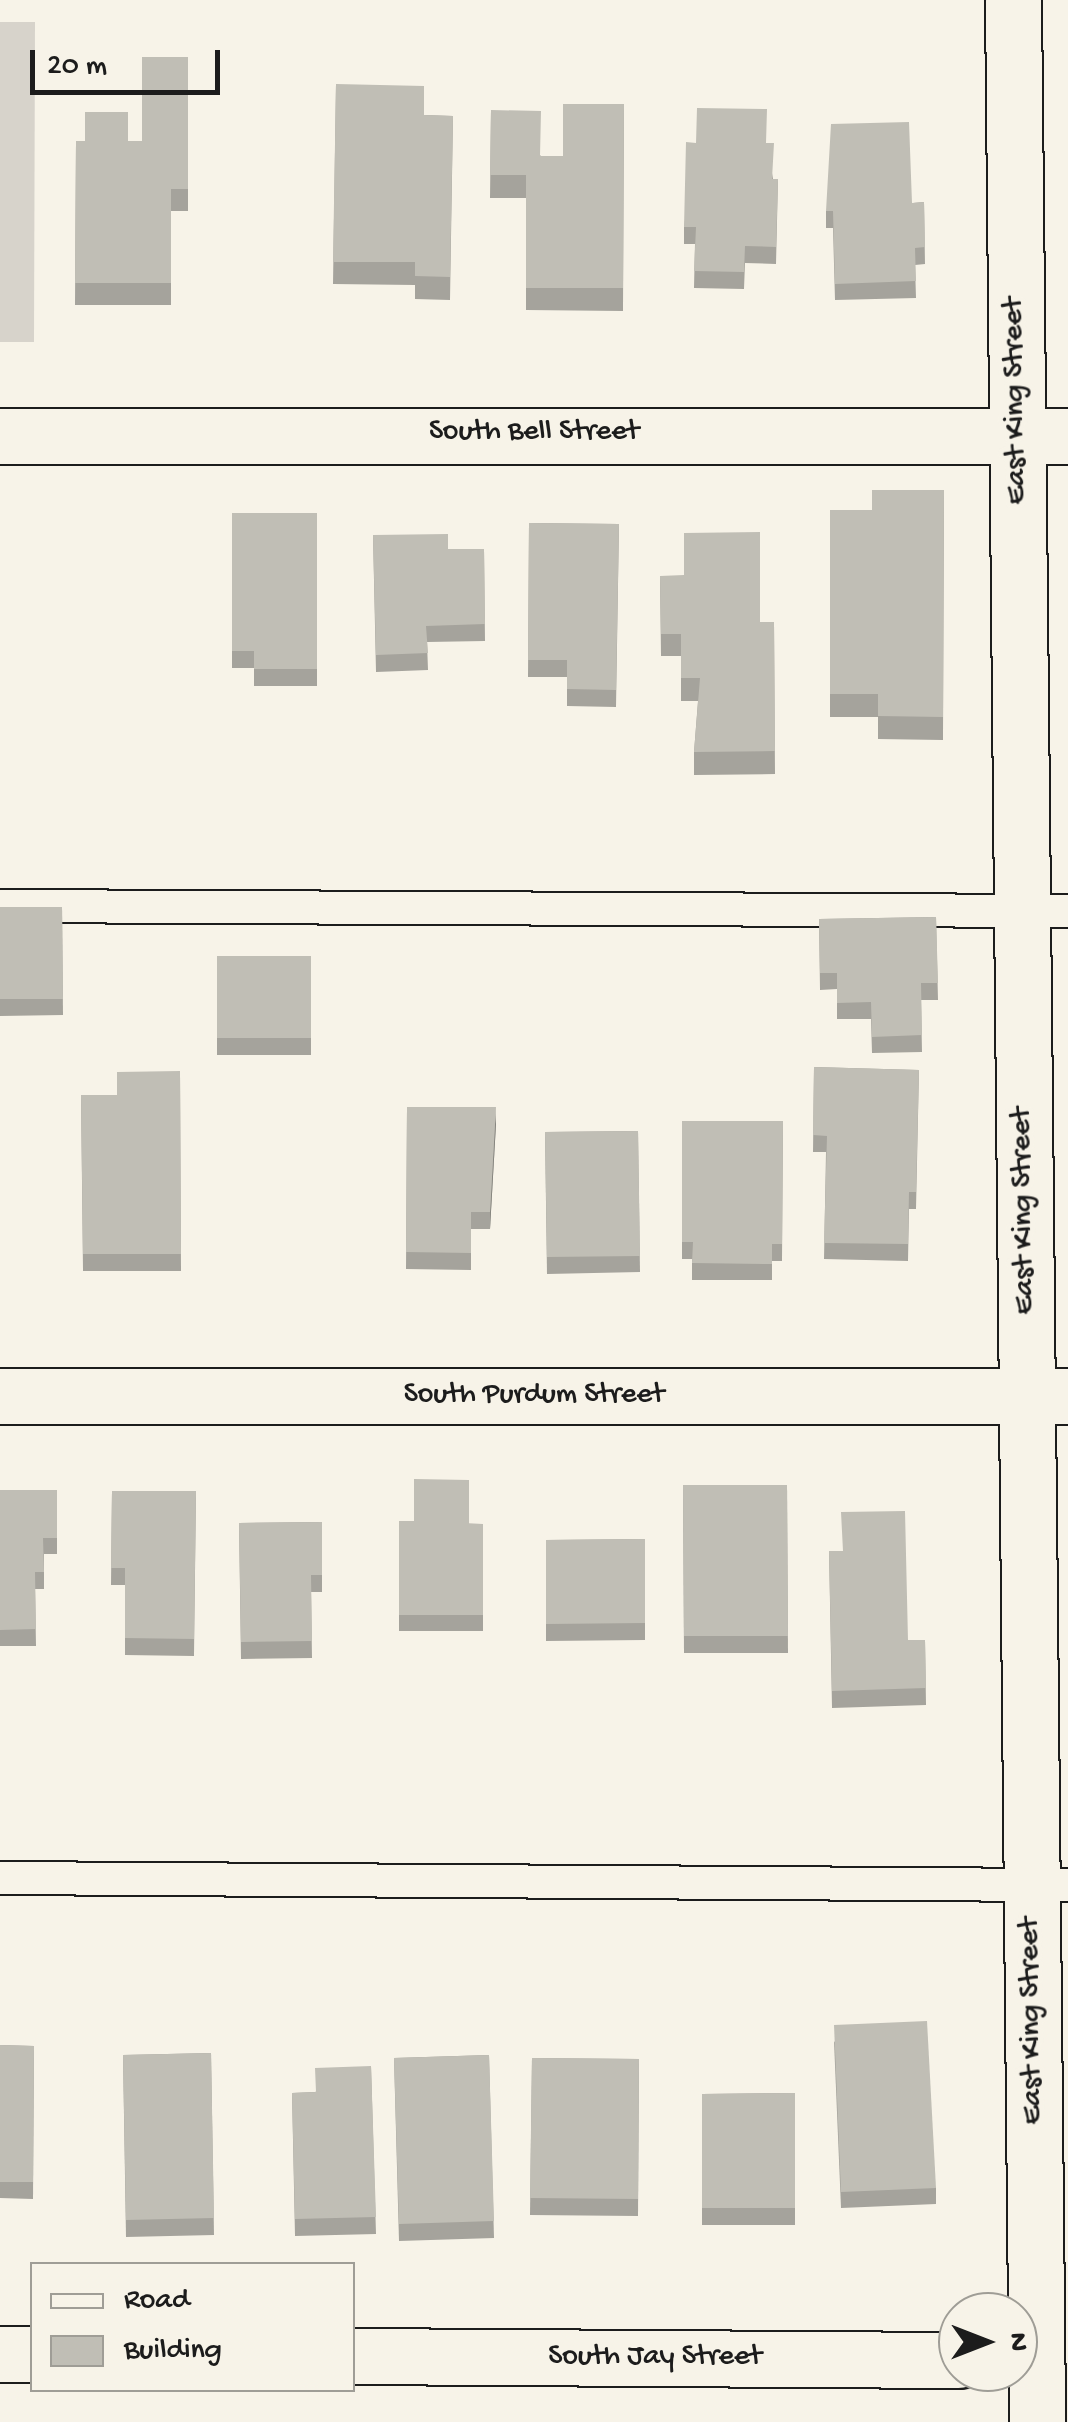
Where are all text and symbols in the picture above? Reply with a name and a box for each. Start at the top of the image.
scale bar [35,30,225,92]
text: 20 m [47,50,107,85]
street label: East King Street [997,297,1037,505]
street label: South Bell Street [429,415,639,451]
street label: East King Street [1005,1107,1045,1315]
street label: South Purdum Street [404,1378,664,1414]
street label: East King Street [1013,1917,1053,2125]
legend [30,2262,355,2392]
text: Road [124,2284,190,2319]
north arrow [938,2292,1038,2392]
text: N [1000,2333,1033,2351]
text: Building [124,2334,222,2369]
street label: South Jay Street [548,2340,762,2376]

